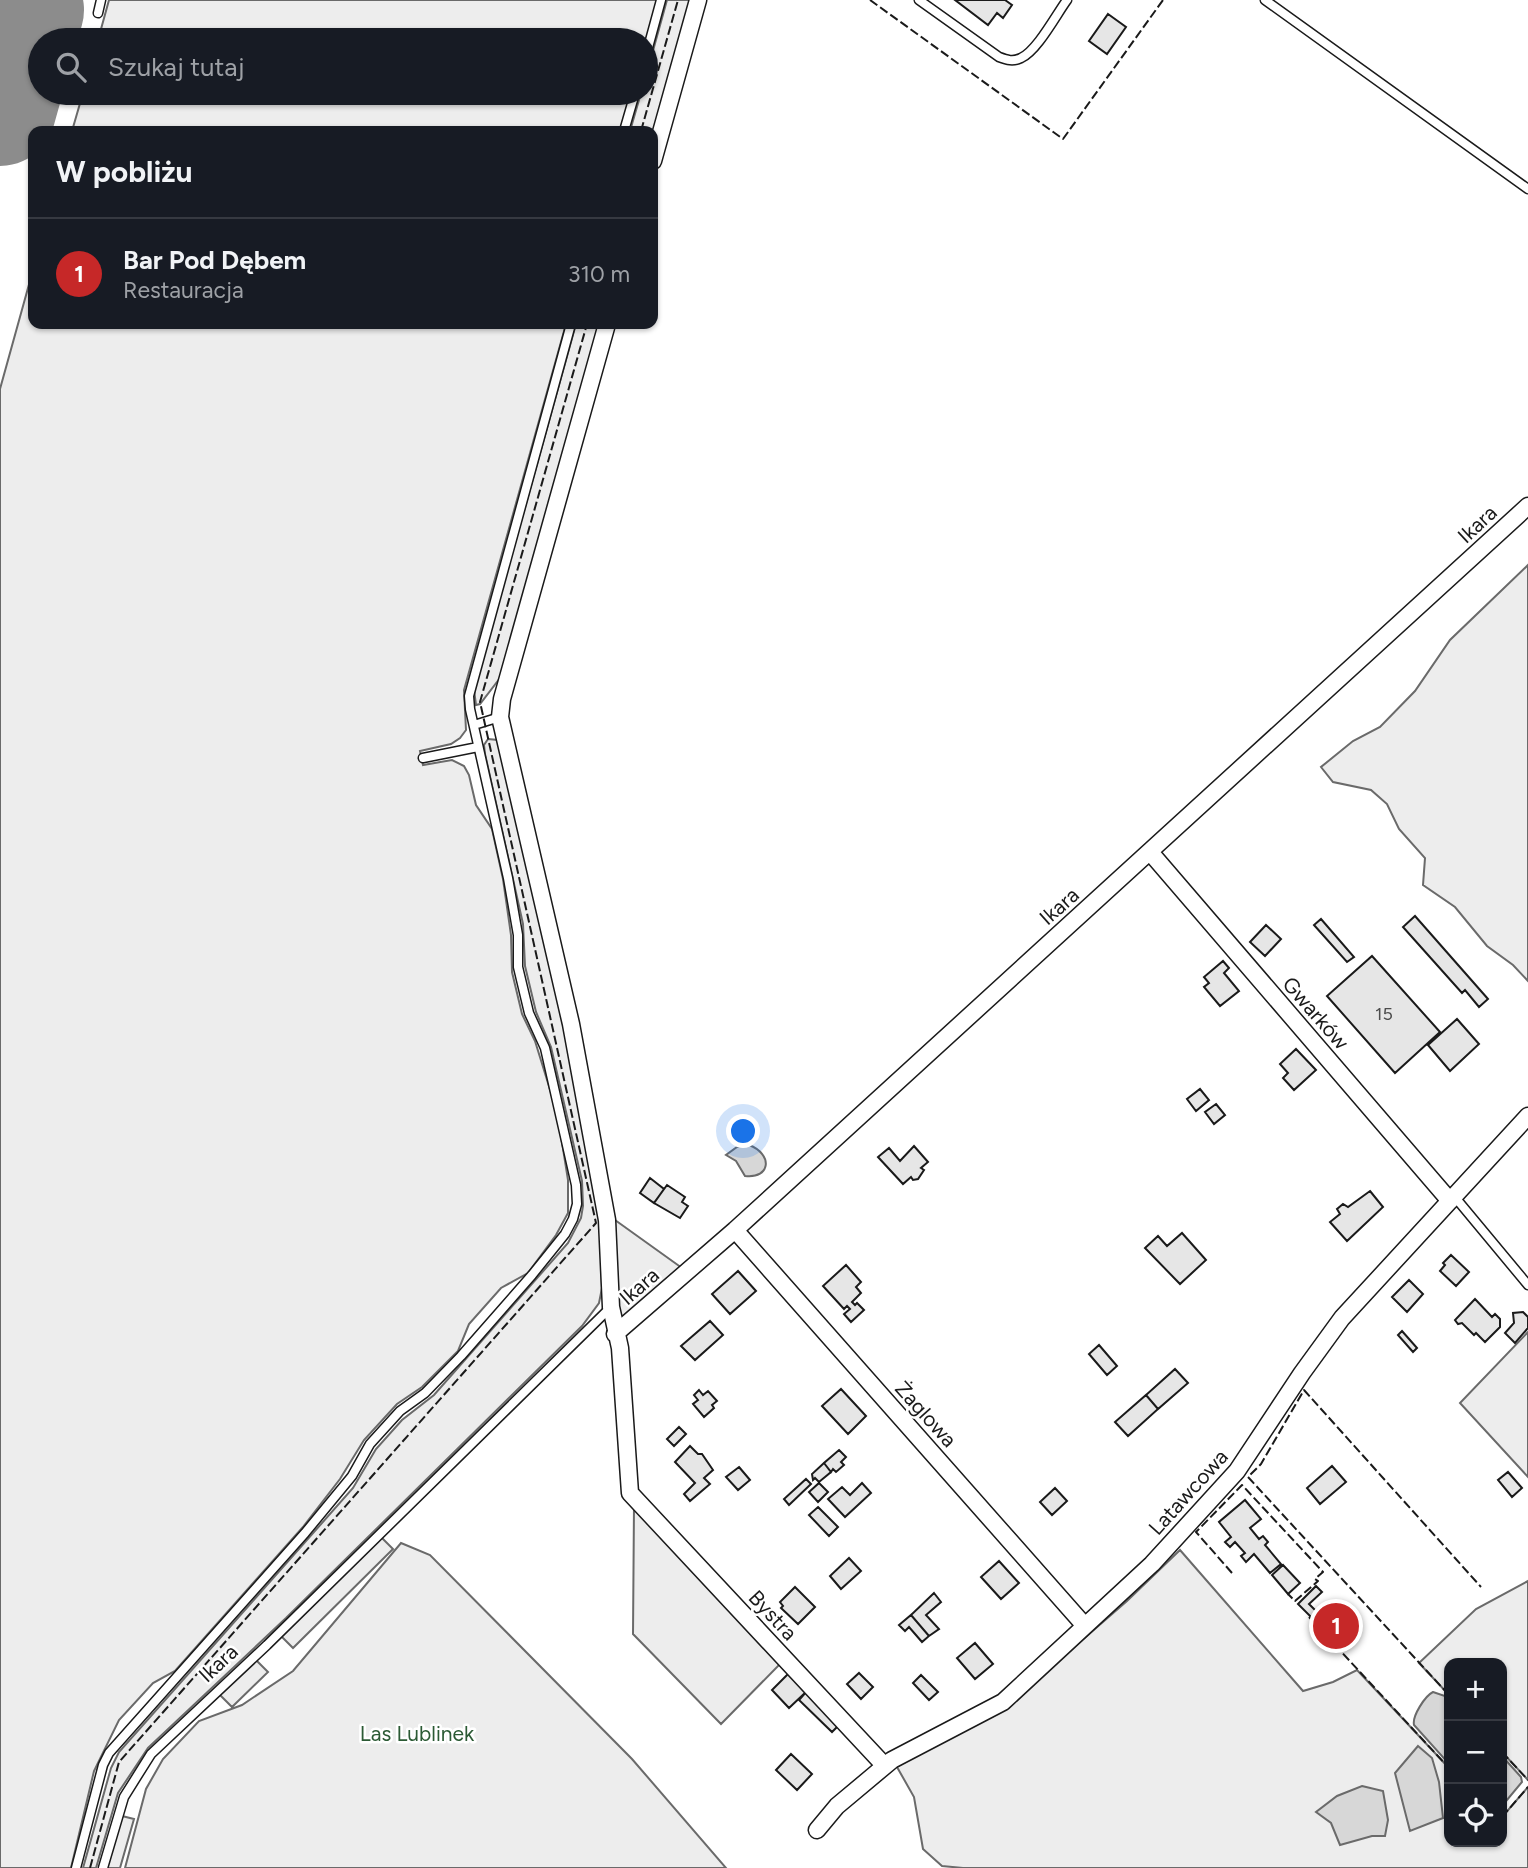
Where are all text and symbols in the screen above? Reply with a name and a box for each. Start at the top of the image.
search box [28,28,658,105]
icon: search [52,48,90,86]
text: Szukaj tutaj [108,51,245,83]
text: W pobliżu [56,153,193,190]
text: Bar Pod Dębem [123,244,306,276]
text: 1 [74,260,84,288]
text: 310 m [568,260,630,288]
text: Restauracja [123,276,244,304]
street label: Ikara [1452,500,1502,548]
street label: Ikara [1034,882,1084,930]
street label: Gwarków [1278,971,1355,1055]
house number: 15 [1375,1003,1393,1025]
your location [726,1114,760,1148]
street label: Ikara [614,1262,664,1310]
street label: Żaglowa [890,1376,962,1452]
street label: Latawcowa [1143,1444,1233,1540]
street label: Bystra [744,1585,802,1645]
pin: 1 [1313,1600,1359,1652]
street label: Ikara [193,1639,243,1687]
map controls [1444,1658,1507,1847]
button: + [1444,1658,1507,1721]
park label: Las Lublinek [360,1721,475,1746]
button: − [1444,1721,1507,1784]
button: locate [1444,1784,1507,1847]

